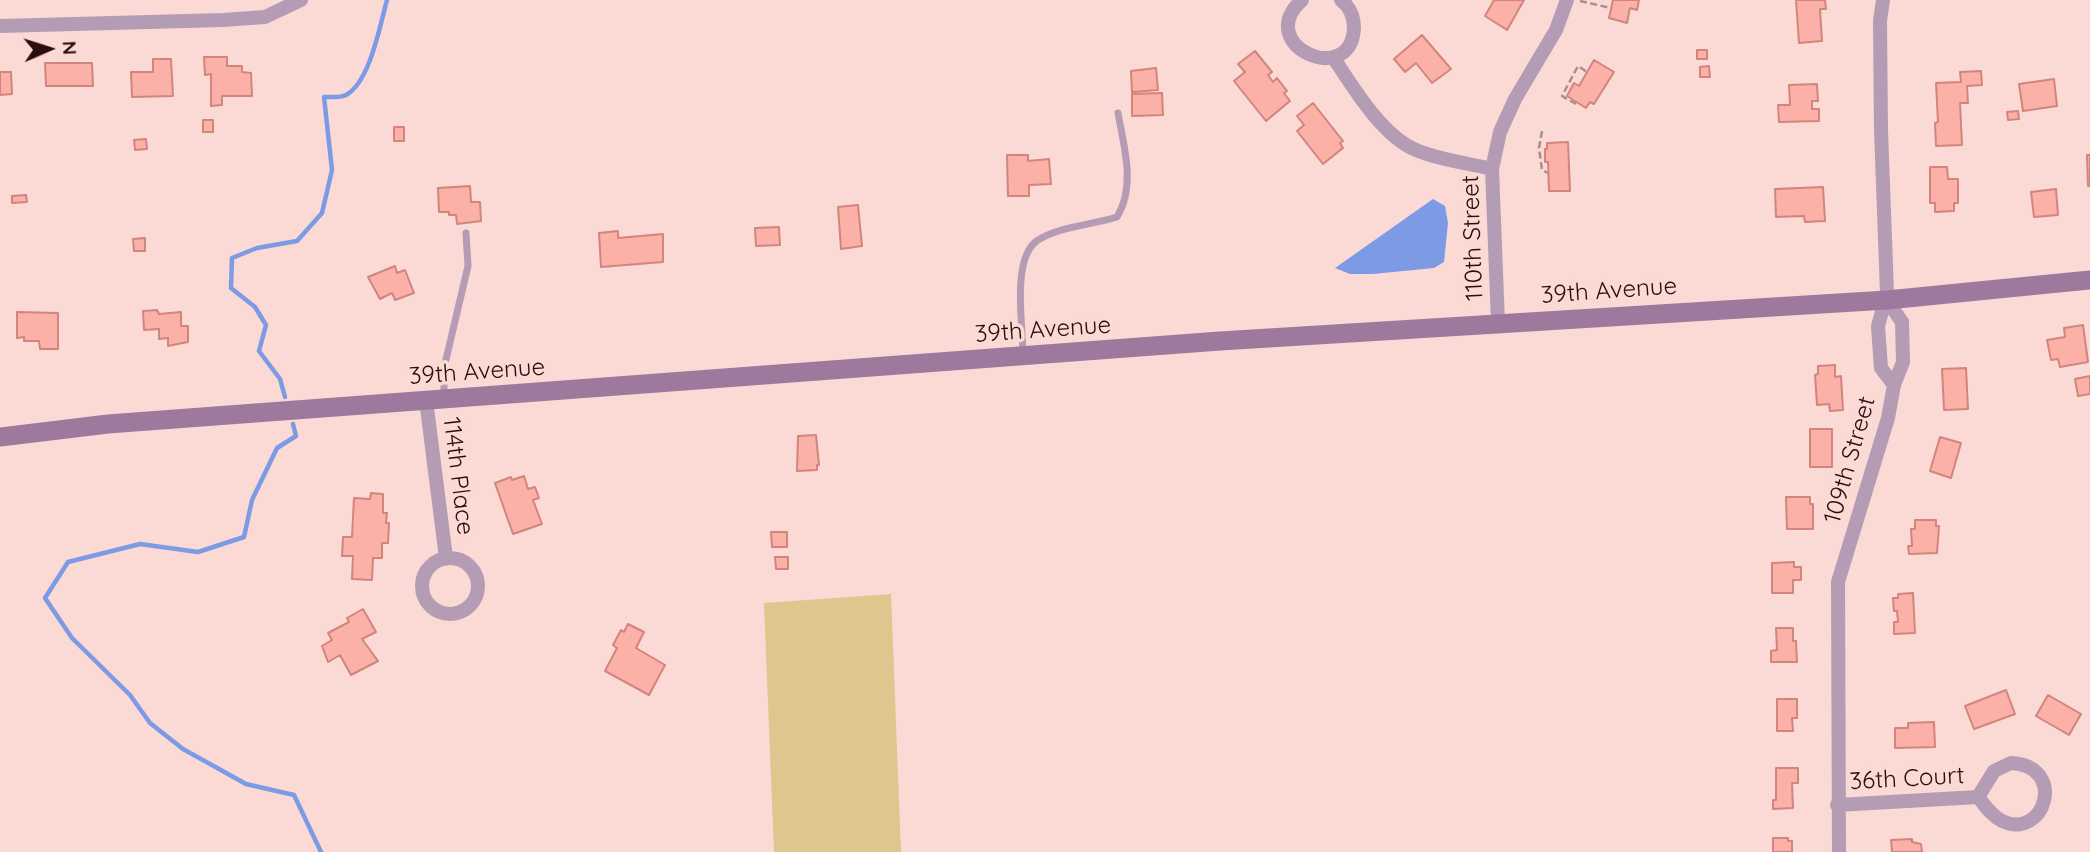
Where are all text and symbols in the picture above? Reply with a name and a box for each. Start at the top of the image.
north arrow [14,14,84,84]
text: N [58,40,82,56]
street label: 110th Street [1456,175,1490,301]
street label: 39th Avenue [1540,272,1678,310]
street label: 39th Avenue [974,311,1112,349]
street label: 39th Avenue [408,353,546,391]
street label: 109th Street [1818,393,1882,527]
street label: 114th Place [436,415,480,537]
street label: 36th Court [1849,762,1965,796]

